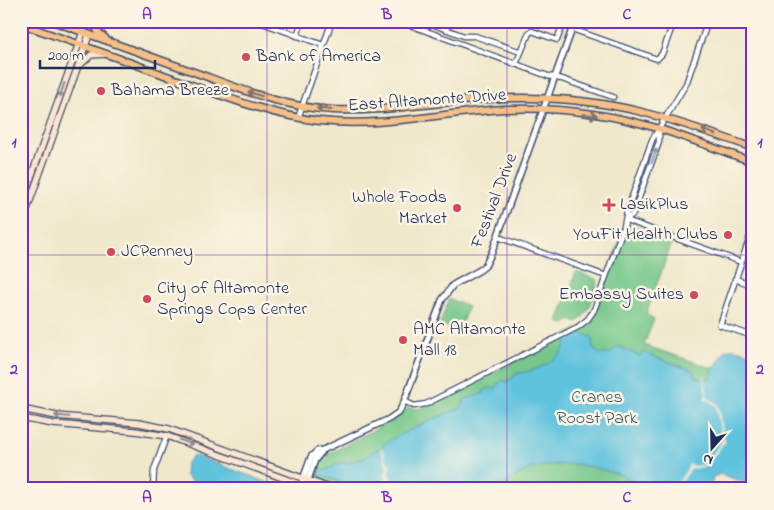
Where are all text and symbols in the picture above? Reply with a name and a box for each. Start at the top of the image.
text: A [142,3,152,27]
text: B [381,3,393,27]
text: C [623,3,632,27]
scale bar [40,38,155,70]
place label: Bank of America [255,44,381,70]
text: 200 m [48,45,84,67]
marker: Bank of America [240,51,252,63]
place label: Bahama Breeze [110,78,230,104]
one-way arrow [57,82,66,97]
street label: East Altamonte Drive [347,82,508,120]
marker: Bahama Breeze [95,85,107,97]
one-way arrow [248,88,264,98]
one-way arrow [316,104,332,114]
one-way arrow [582,110,598,120]
one-way arrow [702,127,717,136]
text: 1 [11,131,17,155]
text: 1 [757,131,763,155]
street label: Festival Drive [465,149,525,253]
one-way arrow [650,149,659,165]
place label: Whole Foods Market [352,185,447,232]
place label: LasikPlus [620,192,688,218]
marker: LasikPlus [602,198,616,212]
marker: Whole Foods Market [451,202,463,214]
place label: YouFit Health Clubs [573,222,718,248]
marker: YouFit Health Clubs [722,229,734,241]
place label: JCPenney [121,239,193,265]
marker: JCPenney [105,246,117,258]
place label: City of Altamonte Springs Cops Center [157,276,307,324]
place label: Embassy Suites [559,282,684,308]
marker: Embassy Suites [688,289,700,301]
marker: City of Altamonte Springs Cops Center [141,293,153,305]
place label: AMC Altamonte Mall 18 [413,317,527,364]
marker: AMC Altamonte Mall 18 [397,334,409,346]
text: 2 [9,358,18,382]
text: 2 [755,358,764,382]
park label: Cranes Roost Park [557,385,638,432]
one-way arrow [55,411,71,421]
north arrow [686,422,736,472]
one-way arrow [178,438,194,448]
text: N [700,447,716,470]
text: A [142,486,152,510]
text: B [381,486,393,510]
text: C [623,486,632,510]

